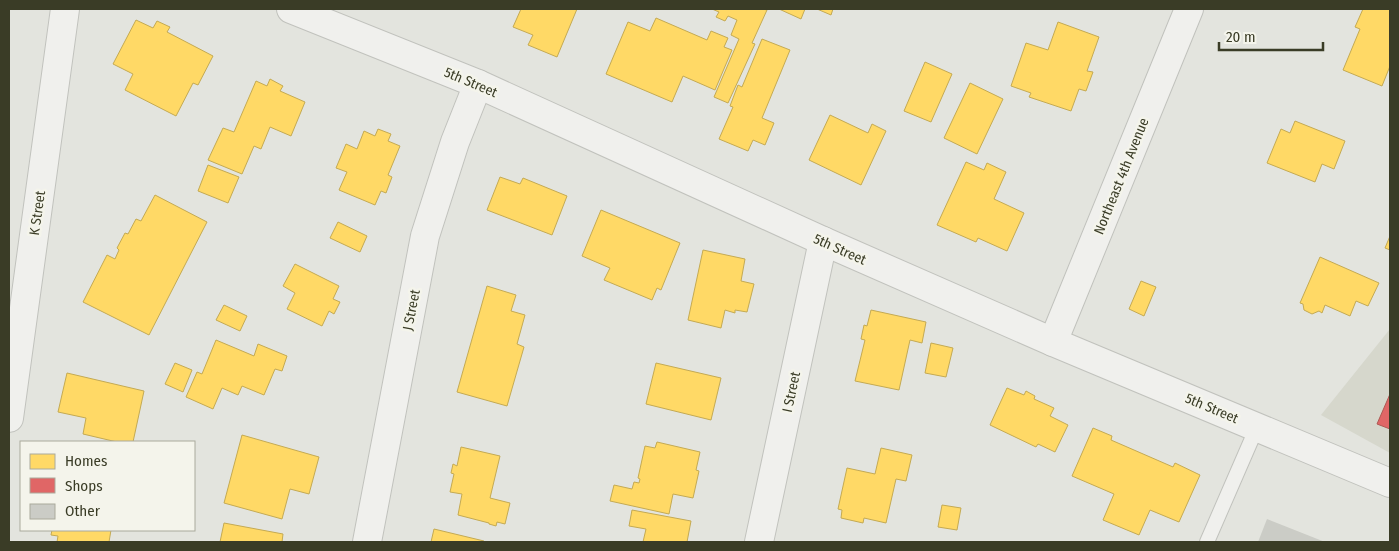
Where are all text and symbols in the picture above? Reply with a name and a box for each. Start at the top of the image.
scale bar [1219,20,1323,52]
text: 20 m [1226,28,1256,46]
street label: 5th Street [442,64,500,101]
street label: Northeast 4th Avenue [1090,115,1153,237]
street label: K Street [26,189,49,237]
street label: 5th Street [811,230,869,269]
street label: J Street [399,288,424,332]
street label: I Street [779,370,804,414]
street label: 5th Street [1183,390,1241,427]
legend [20,441,195,531]
text: Homes [65,452,107,470]
text: Shops [65,477,103,495]
text: Other [65,502,101,520]

